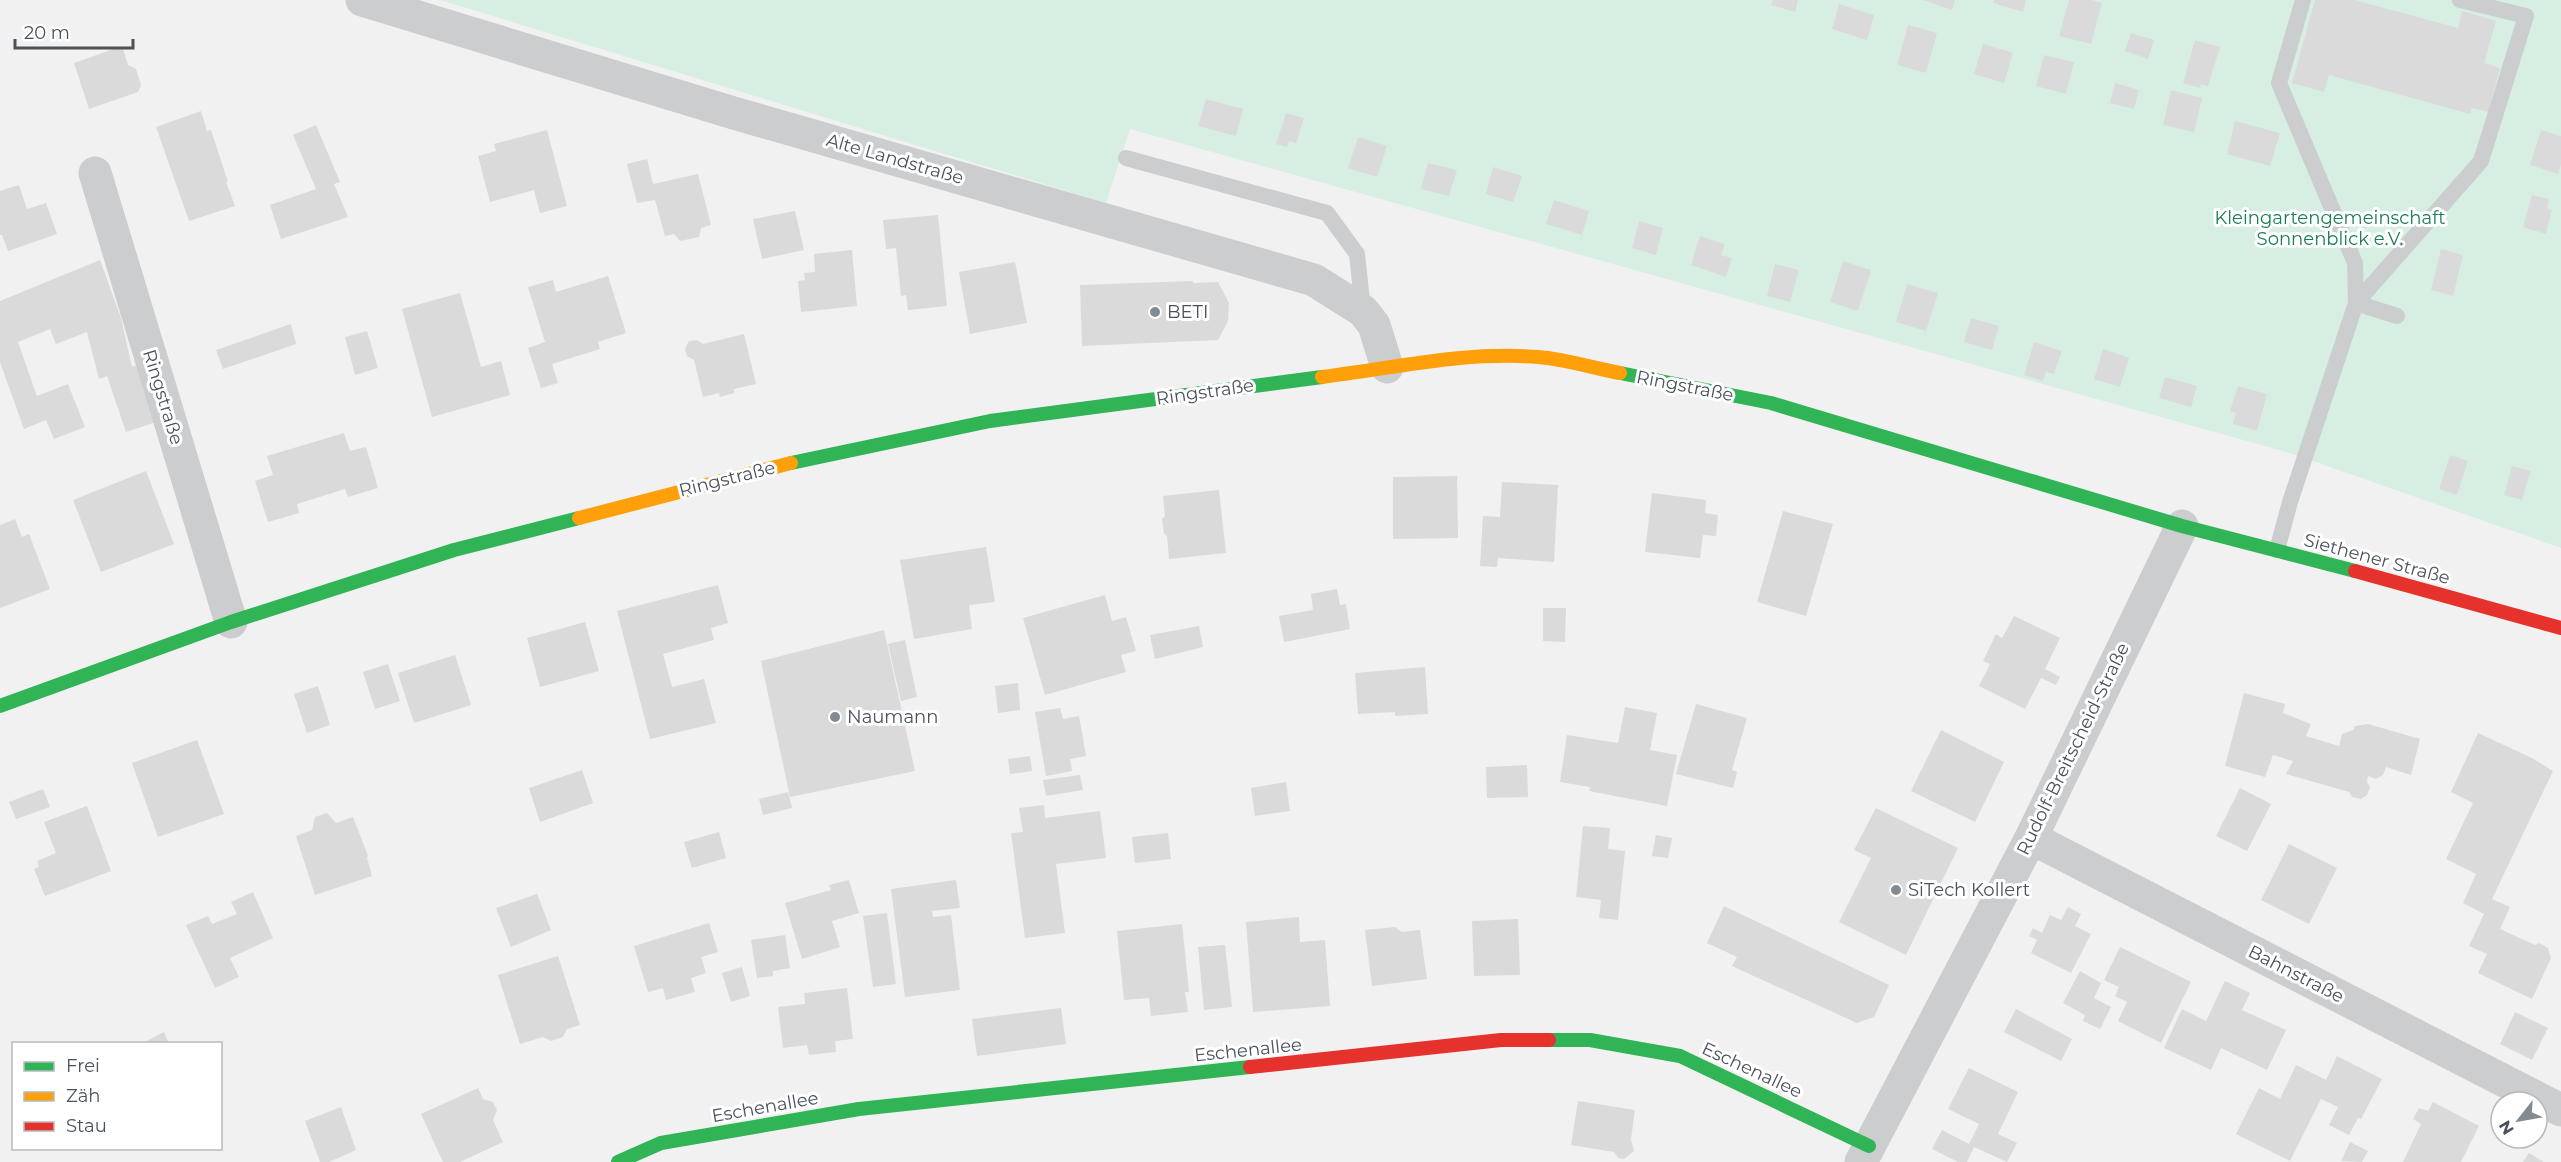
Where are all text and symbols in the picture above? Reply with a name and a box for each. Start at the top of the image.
scale bar [15,12,134,50]
text: 20 m [24,22,70,44]
street label: Alte Landstraße [824,129,966,189]
park label: Kleingartengemeinschaft Sonnenblick e.V. [2214,207,2446,250]
place label: BETI [1167,301,1208,323]
marker: BETI [1148,305,1162,319]
street label: Ringstraße [138,347,188,447]
street label: Ringstraße [1635,366,1736,406]
street label: Ringstraße [1155,374,1255,410]
street label: Ringstraße [677,456,778,502]
street label: Siethener Straße [2301,529,2453,589]
street label: Rudolf-Breitscheid-Straße [2012,639,2134,859]
place label: Naumann [847,706,938,728]
marker: Naumann [828,710,842,724]
place label: SiTech Kollert [1908,879,2030,901]
marker: SiTech Kollert [1889,883,1903,897]
street label: Bahnstraße [2244,940,2348,1008]
street label: Eschenallee [1193,1033,1303,1067]
street label: Eschenallee [1698,1037,1806,1103]
legend [12,1042,222,1150]
text: Frei [66,1055,100,1077]
text: Zäh [66,1085,101,1107]
street label: Eschenallee [710,1087,820,1127]
north arrow [2489,1090,2549,1150]
text: Stau [66,1115,107,1137]
text: N [2495,1117,2518,1138]

